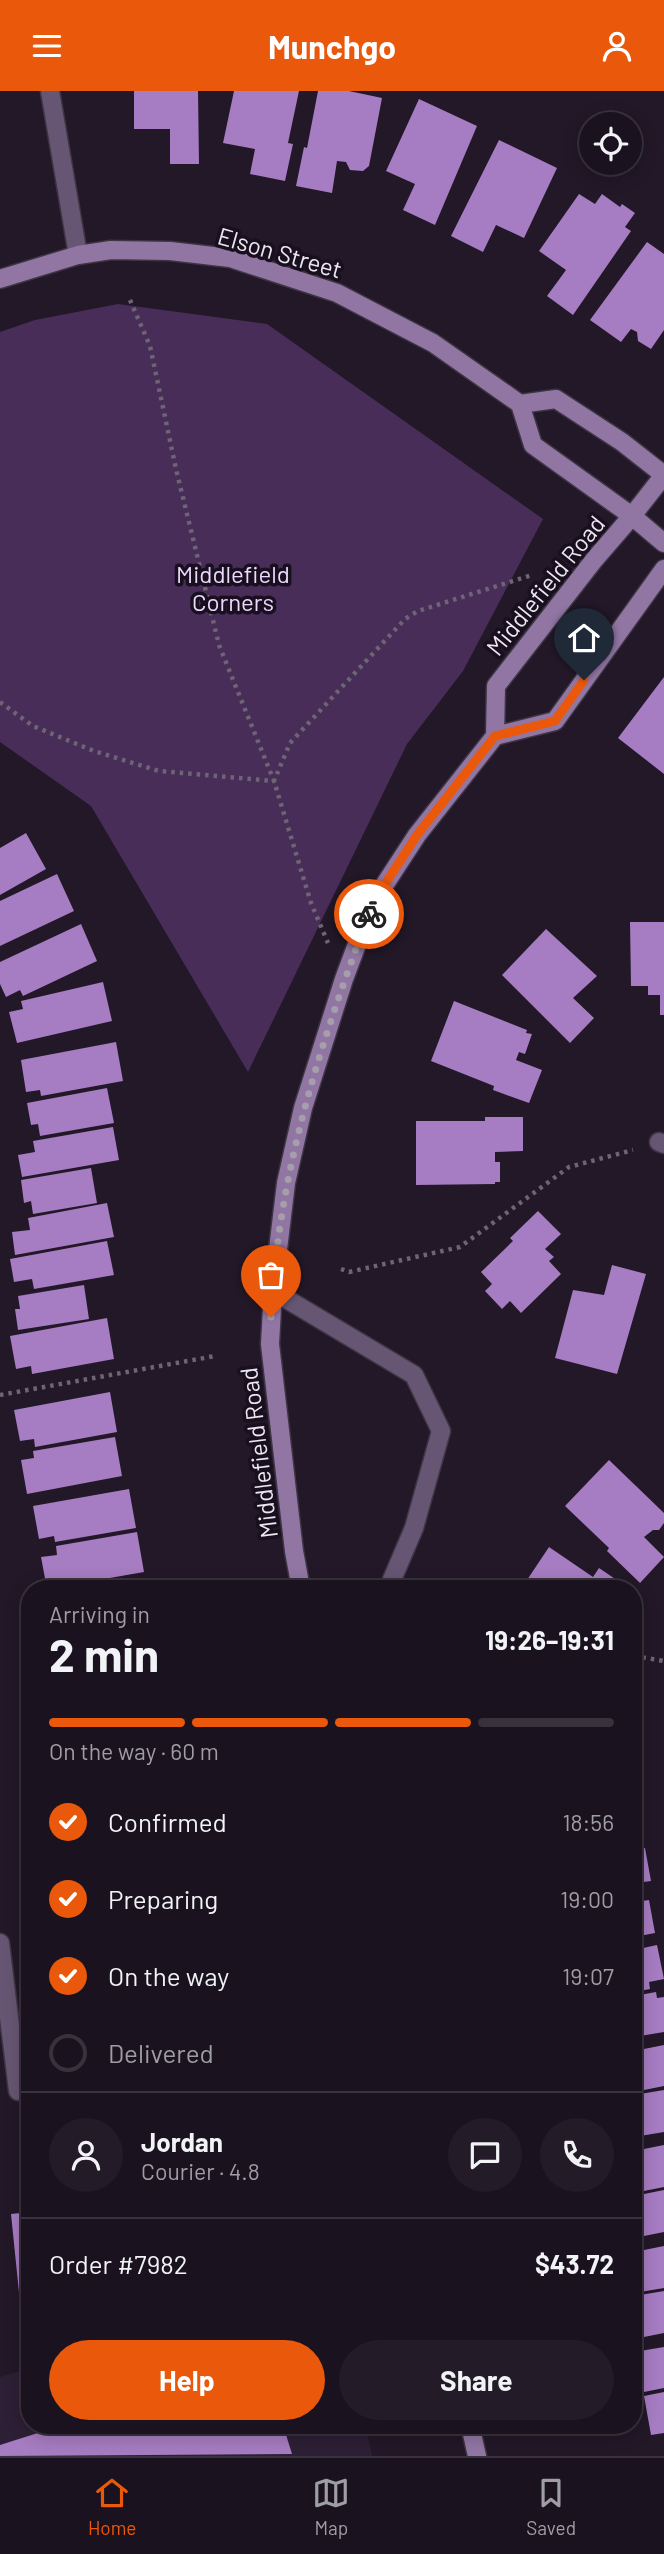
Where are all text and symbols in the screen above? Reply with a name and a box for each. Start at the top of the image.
icon: menu [28,27,66,65]
text: Munchgo [268,27,396,65]
icon: person [598,27,636,65]
map controls [579,112,642,175]
button: locate [579,112,642,175]
street label: Elson Street [215,220,345,284]
street label: Middlefield Road [480,509,610,661]
park label: Middlefield Corners [176,559,290,616]
pin [554,608,614,680]
icon: home [565,619,603,657]
courier [334,879,404,949]
icon: bike [350,895,388,933]
pin [241,1245,301,1317]
icon: bag [252,1256,290,1294]
street label: Middlefield Road [233,1366,283,1540]
text: Arriving in [49,1600,150,1628]
text: 19:26–19:31 [485,1624,614,1655]
text: 2 min [49,1626,159,1681]
text: On the way · 60 m [49,1737,219,1765]
icon: check [49,1803,87,1841]
text: Confirmed [108,1806,227,1837]
text: 18:56 [563,1808,614,1836]
icon: check [49,1880,87,1918]
text: Preparing [108,1883,218,1914]
text: 19:00 [560,1885,614,1913]
icon: check [49,1957,87,1995]
text: On the way [108,1960,229,1991]
text: 19:07 [562,1962,614,1990]
text: Delivered [108,2037,214,2068]
button: person [49,2118,123,2192]
button: chat [448,2118,522,2192]
button: phone [540,2118,614,2192]
text: Jordan [141,2126,223,2157]
text: Courier · 4.8 [141,2157,260,2185]
text: Order #7982 [49,2248,188,2279]
text: $43.72 [535,2248,614,2279]
button: Help [49,2340,325,2420]
button: Share [339,2340,614,2420]
tab: Home [88,2474,136,2539]
tab: Map [312,2474,350,2539]
tab: Saved [526,2474,576,2539]

